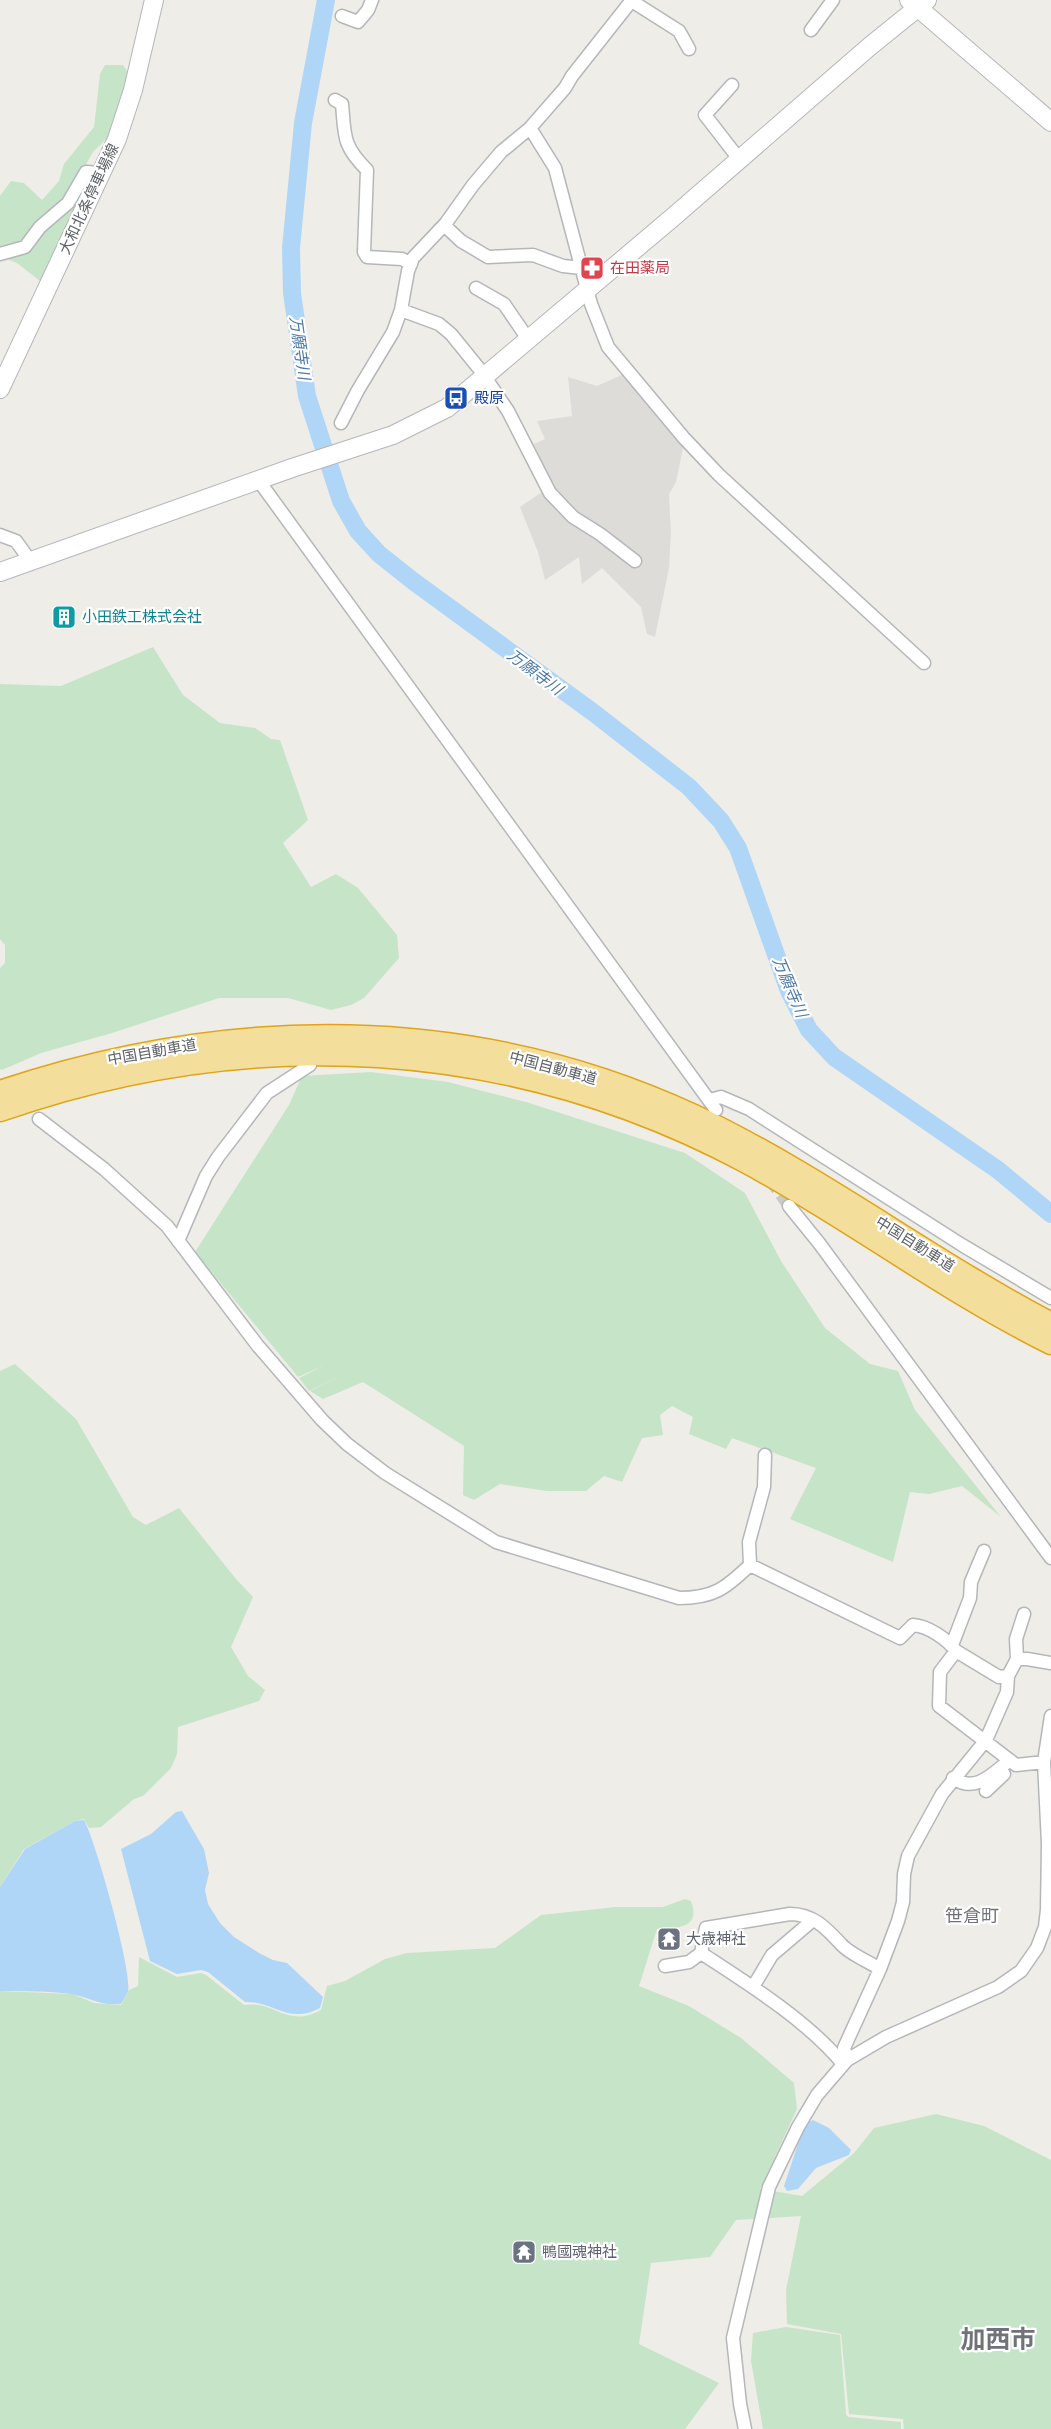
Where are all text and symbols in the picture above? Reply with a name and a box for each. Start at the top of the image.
street label: 大和北条停車場線 [54,140,124,258]
pharmacy icon: 在田薬局 [579,255,605,281]
place label: 在田薬局 [610,257,670,279]
water label: 万願寺川 [284,315,316,383]
bus stop icon: 殿原 [443,385,469,411]
place label: 殿原 [474,387,504,409]
building icon: 小田鉄工株式会社 [51,604,77,630]
place label: 小田鉄工株式会社 [82,606,202,628]
water label: 万願寺川 [503,644,569,702]
water label: 万願寺川 [767,953,814,1023]
street label: 中国自動車道 [106,1033,198,1071]
street label: 中国自動車道 [507,1046,599,1090]
street label: 中国自動車道 [871,1211,959,1277]
district label: 笹倉町 [945,1903,999,1929]
temple icon: 大歳神社 [656,1926,682,1952]
place label: 大歳神社 [686,1928,746,1950]
temple icon: 鴨國魂神社 [511,2239,537,2265]
place label: 鴨國魂神社 [542,2241,617,2263]
district label: 加西市 [960,2321,1036,2357]

